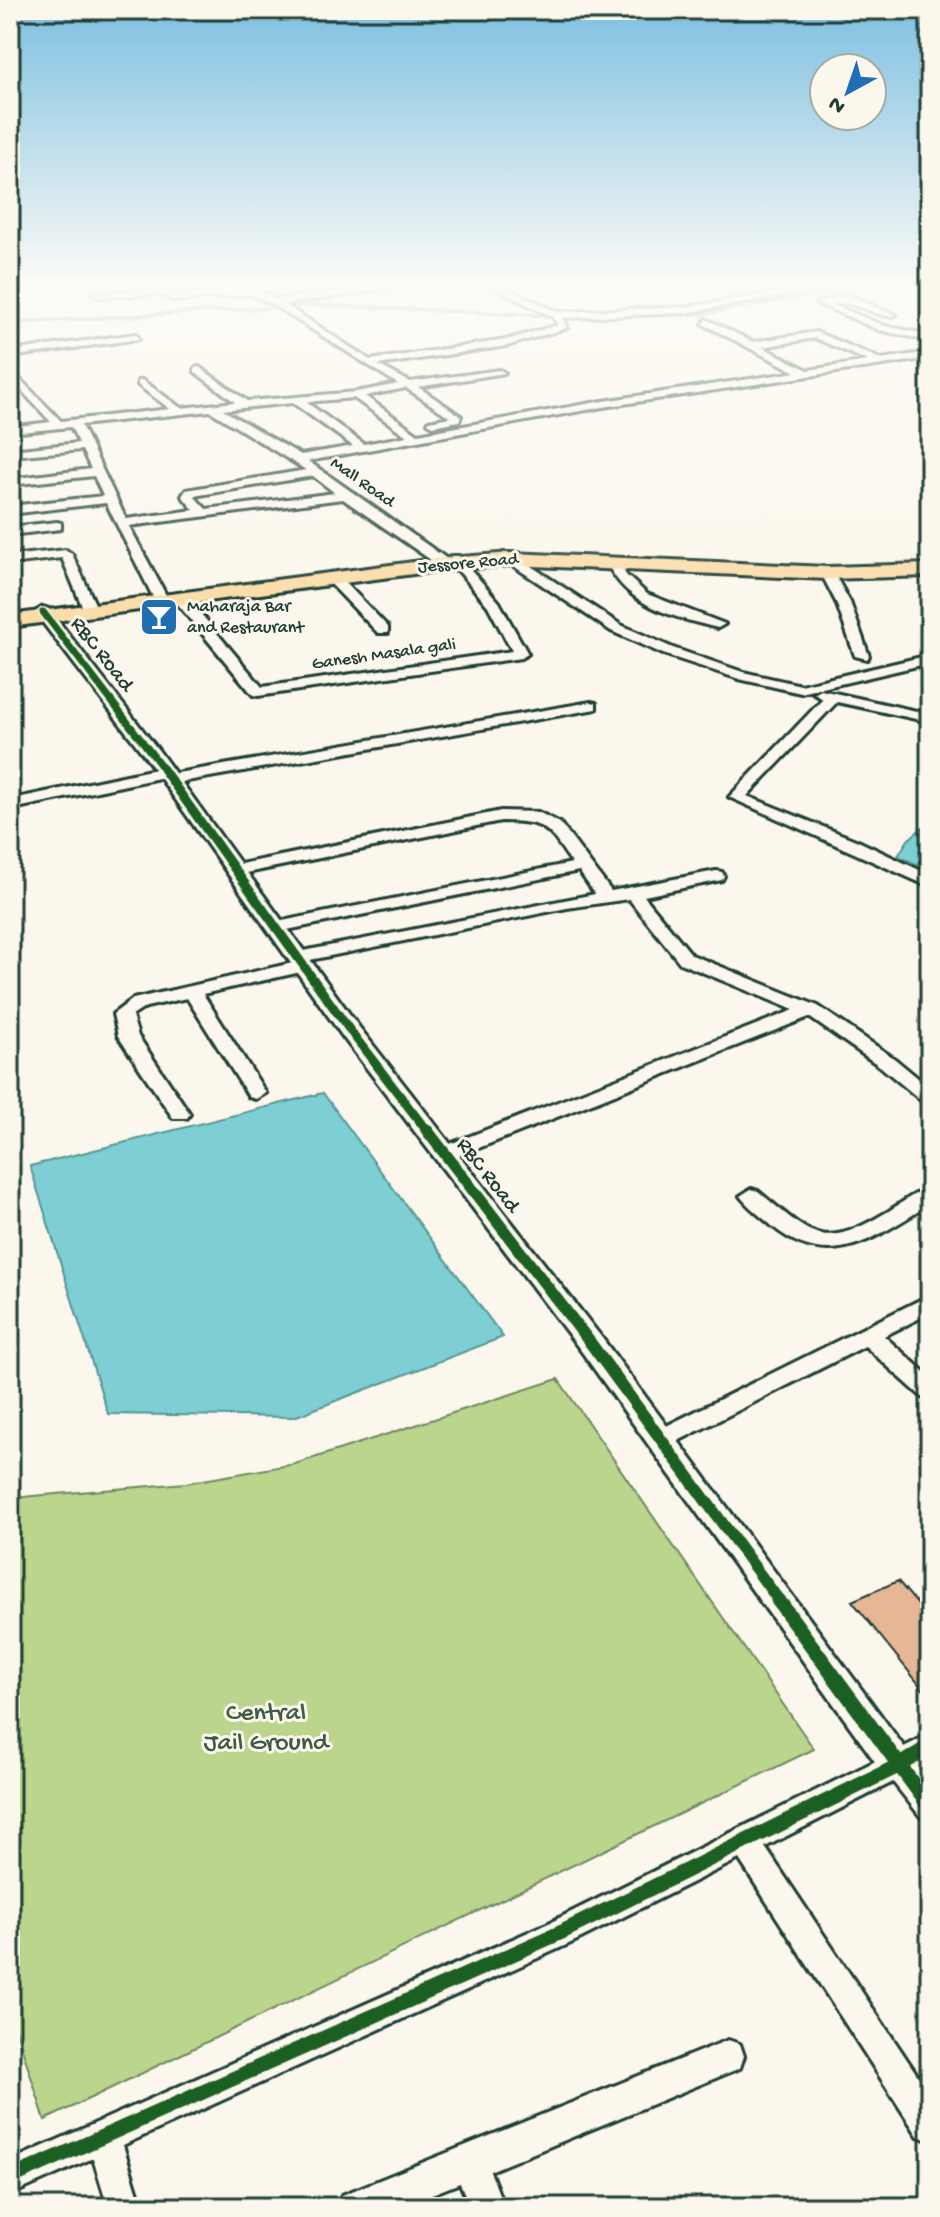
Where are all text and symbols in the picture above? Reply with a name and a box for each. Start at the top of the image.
north arrow [808,52,888,132]
text: N [824,90,852,119]
street label: Mall Road [326,453,400,514]
street label: Jessore Road [417,549,520,579]
bar icon: Maharaja Bar and Restaurant [138,596,180,638]
place label: Maharaja Bar and Restaurant [187,597,305,639]
street label: RBC Road [64,612,140,699]
street label: Ganesh Masala gali [311,634,457,675]
street label: RBC Road [450,1133,526,1220]
park label: Central Jail Ground [204,1699,330,1760]

